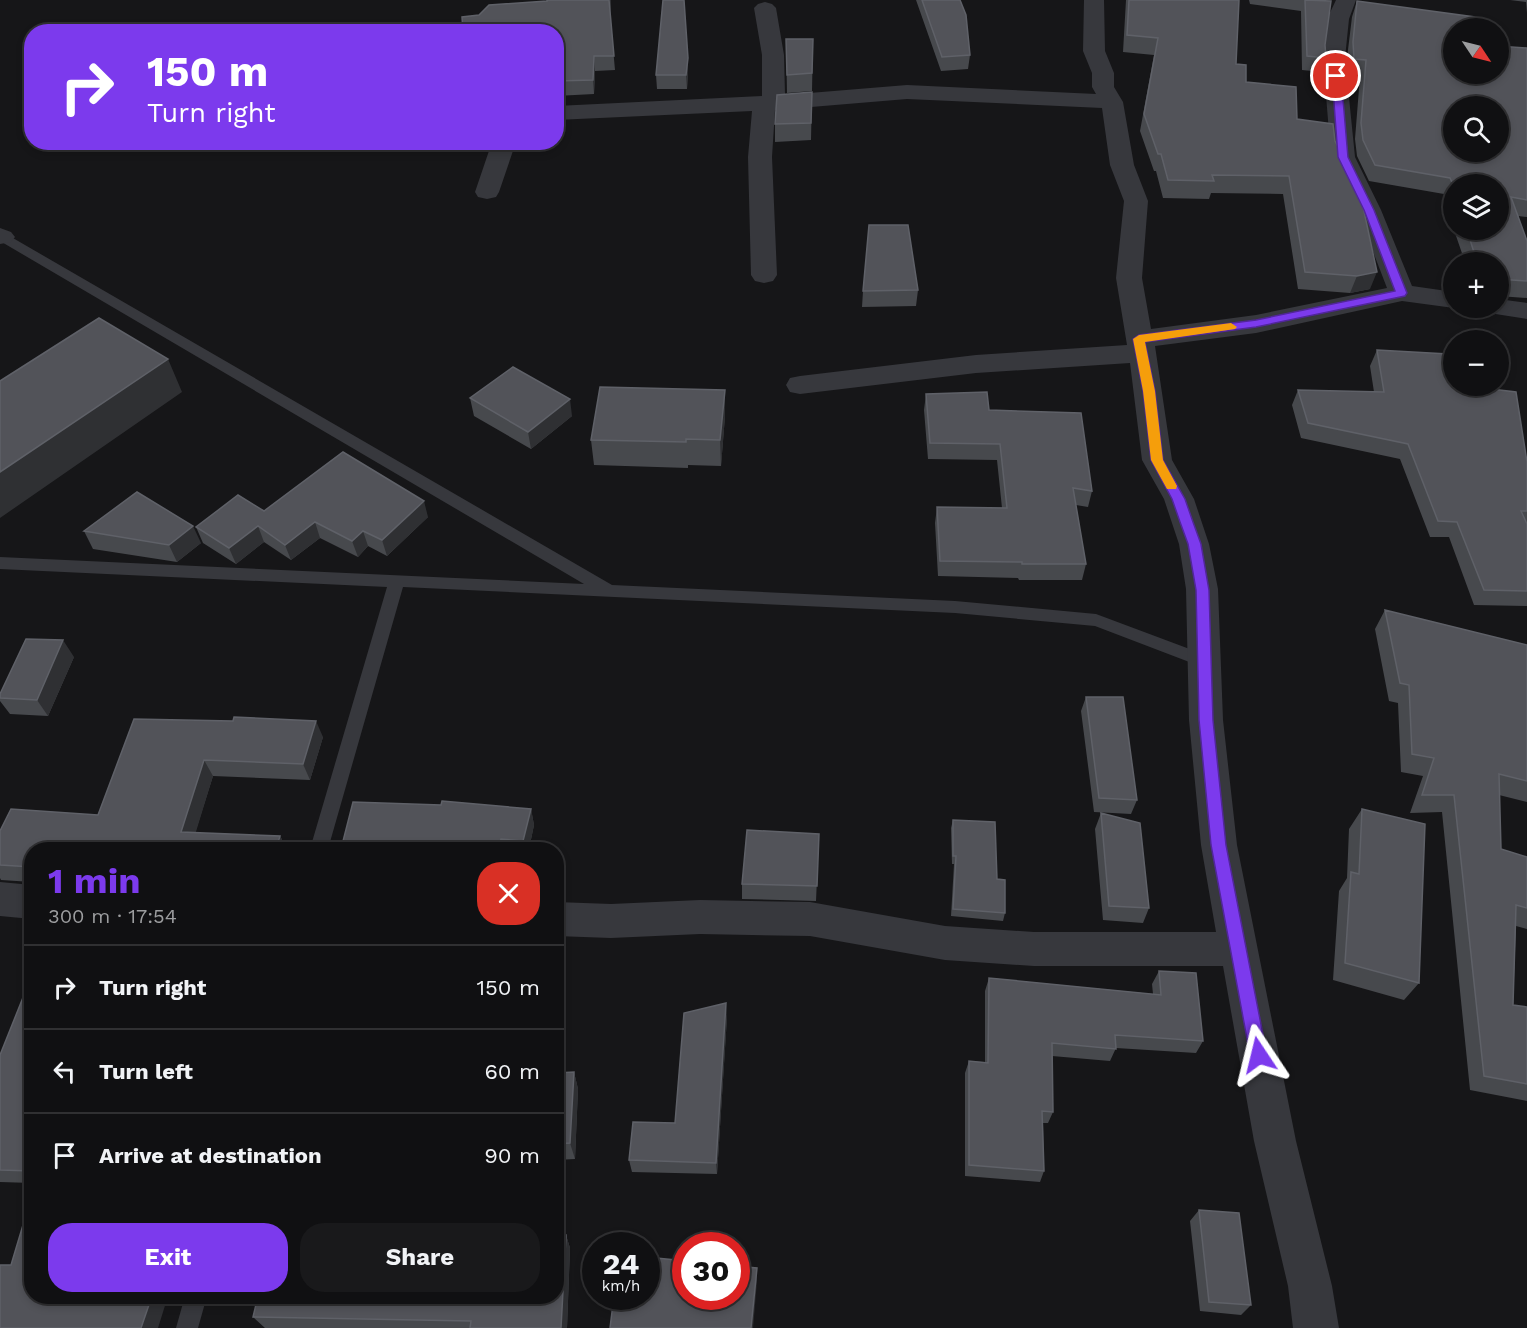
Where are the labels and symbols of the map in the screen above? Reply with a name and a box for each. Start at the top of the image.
north arrow [1443,18,1509,84]
pin [1310,50,1361,101]
position arrow [1227,1023,1291,1087]
speed limit sign: 30 [672,1232,750,1310]

